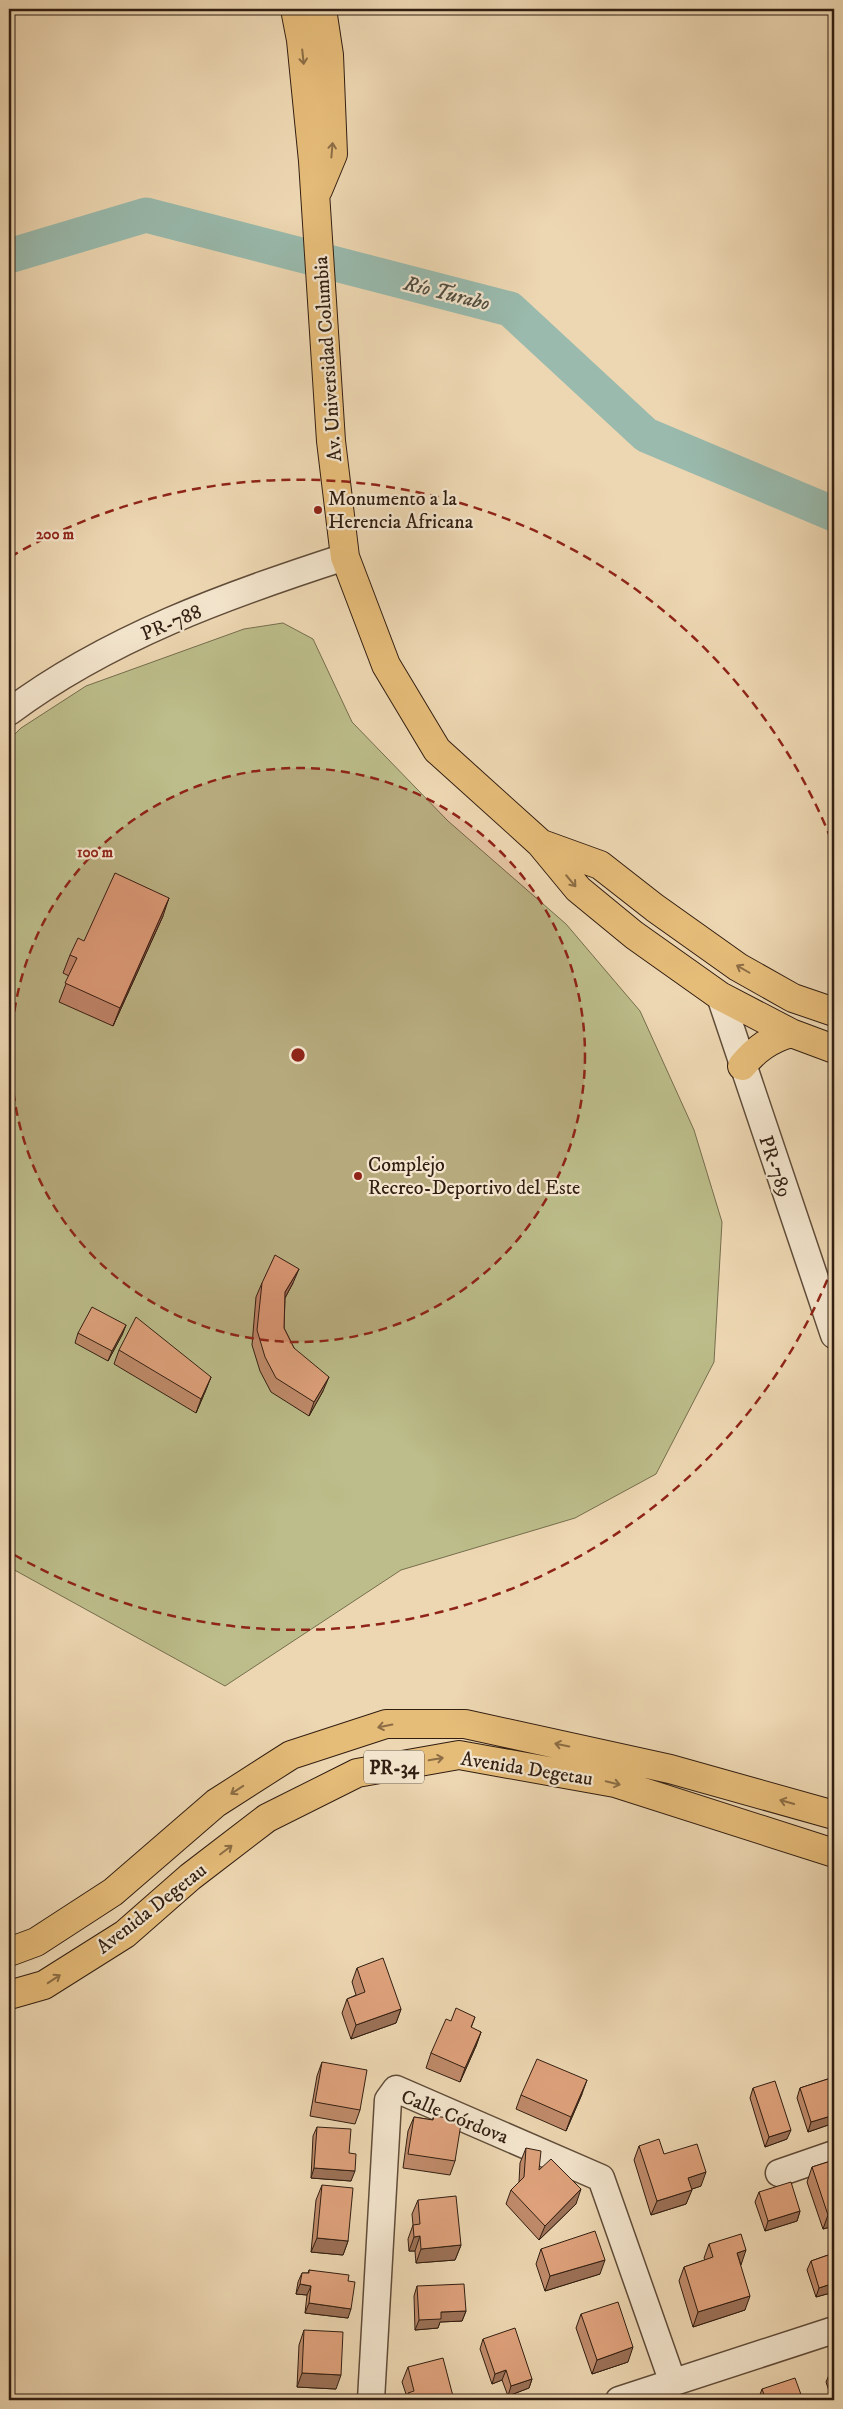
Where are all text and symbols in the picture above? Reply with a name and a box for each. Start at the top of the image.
one-way arrow [298,49,308,65]
one-way arrow [327,143,337,159]
street label: Av. Universidad Columbia [309,255,348,462]
water label: Río Turabo [400,271,493,317]
place label: Monumento a la Herencia Africana [328,487,474,535]
marker: Monumento a la Herencia Africana [312,504,324,516]
text: 200 m [36,525,75,544]
street label: PR-788 [137,599,206,647]
text: 100 m [77,843,114,862]
one-way arrow [566,874,577,887]
one-way arrow [736,964,750,974]
centre of rings [289,1046,307,1064]
street label: PR-789 [752,1132,797,1201]
place label: Complejo Recreo-Deportivo del Este [368,1153,580,1201]
marker: Complejo Recreo-Deportivo del Este [352,1170,364,1182]
one-way arrow [377,1722,393,1731]
one-way arrow [554,1740,570,1749]
street label: Avenida Degetau [459,1747,595,1792]
road number: PR-34 [364,1750,424,1784]
one-way arrow [427,1754,443,1764]
one-way arrow [604,1779,620,1788]
one-way arrow [230,1785,244,1795]
one-way arrow [780,1796,796,1806]
one-way arrow [219,1844,232,1855]
street label: Avenida Degetau [92,1858,212,1960]
one-way arrow [47,1974,61,1984]
street label: Calle Córdova [397,2085,512,2150]

